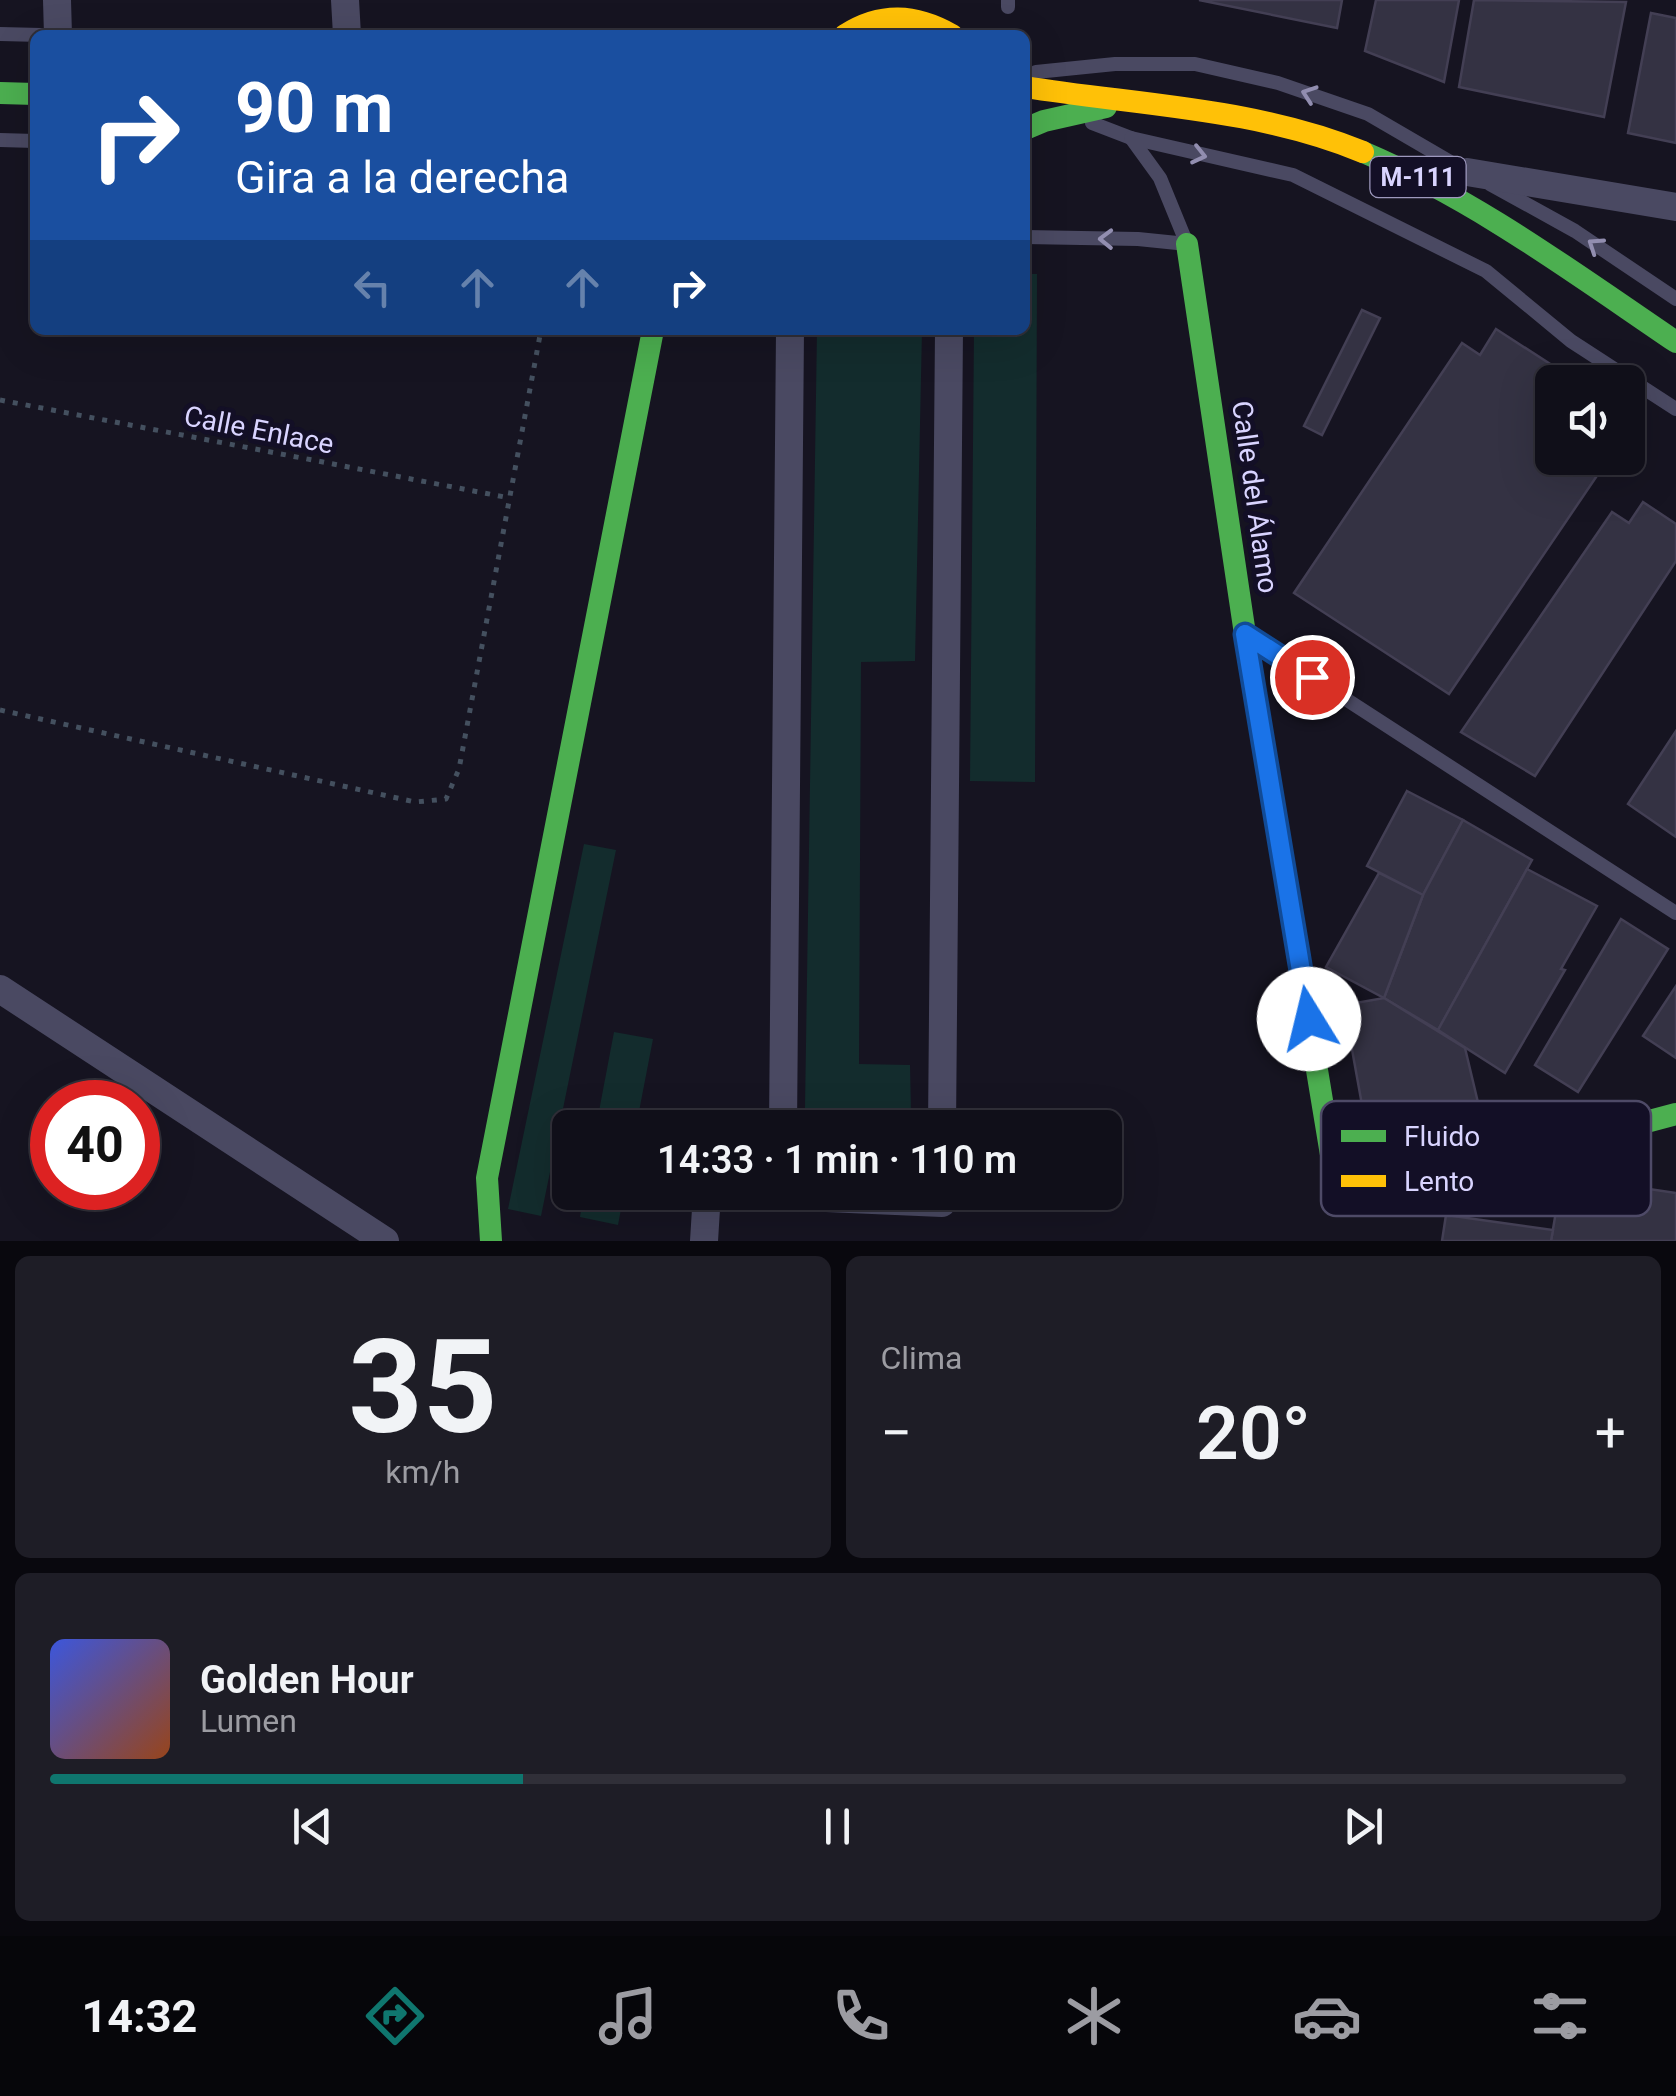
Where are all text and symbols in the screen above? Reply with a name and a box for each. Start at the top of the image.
text: 90 m [235,67,393,149]
icon: right [70,70,200,200]
one-way arrow [1301,85,1318,105]
one-way arrow [1190,143,1207,164]
text: Gira a la derecha [235,151,570,204]
road number: M-111 [1370,157,1466,197]
one-way arrow [1098,228,1114,249]
one-way arrow [1588,239,1607,257]
icon: left [345,260,400,315]
icon: ahead [450,260,505,315]
icon: ahead [555,260,610,315]
icon: right [660,260,715,315]
map controls [1535,365,1645,475]
button: sound [1535,365,1645,475]
street label: Calle Enlace [181,399,337,461]
street label: Calle del Álamo [1225,399,1285,595]
pin [1270,635,1355,720]
icon: arrive [1285,650,1340,705]
position arrow [1257,967,1361,1071]
speed limit sign: 40 [30,1080,160,1210]
legend [1321,1101,1651,1216]
text: Fluido [1404,1120,1480,1153]
text: 14:33 · 1 min · 110 m [657,1138,1017,1182]
text: Lento [1404,1165,1474,1198]
text: 35 [348,1311,497,1464]
text: Clima [881,1339,962,1377]
text: 20° [1196,1389,1311,1477]
text: − [881,1401,912,1465]
text: + [1595,1401,1626,1465]
text: km/h [385,1453,460,1491]
text: Golden Hour [200,1658,414,1702]
text: Lumen [200,1702,297,1740]
icon: previous [285,1799,340,1854]
icon: pause [810,1799,865,1854]
icon: next [1336,1799,1391,1854]
icon: directions [360,1981,430,2051]
icon: music [593,1981,663,2051]
icon: phone [826,1981,896,2051]
icon: climate [1059,1981,1129,2051]
icon: car [1292,1981,1362,2051]
icon: filters [1525,1981,1595,2051]
text: 14:32 [81,1990,197,2043]

